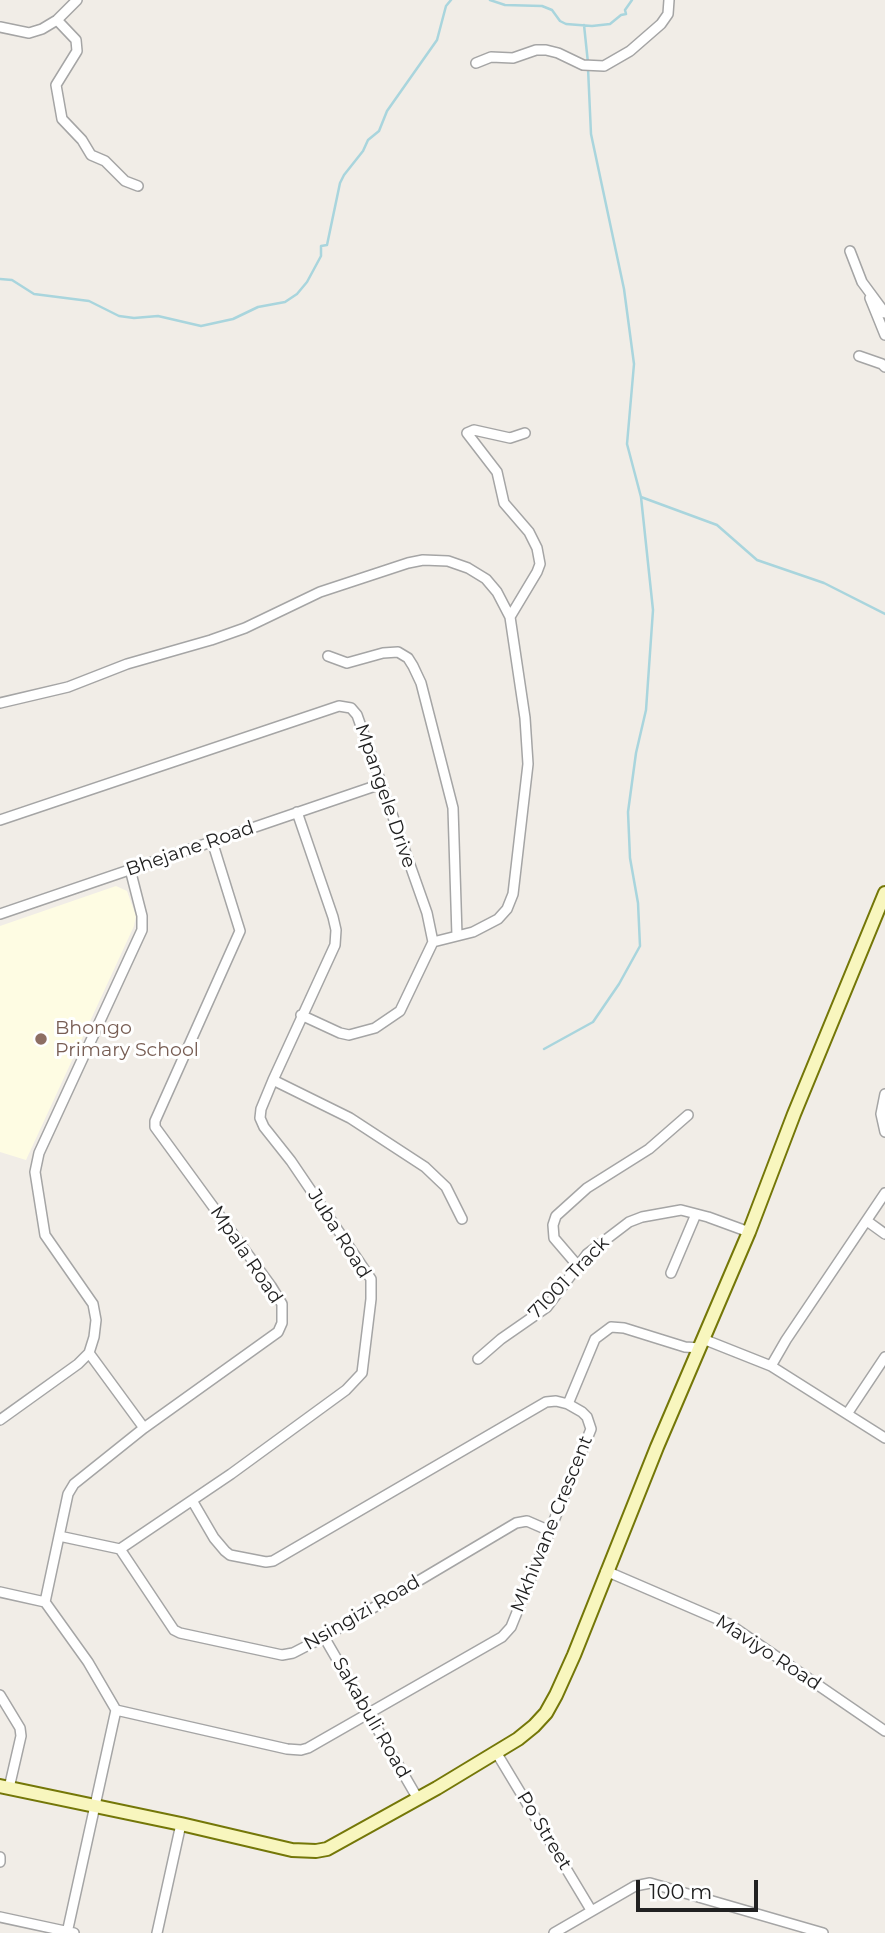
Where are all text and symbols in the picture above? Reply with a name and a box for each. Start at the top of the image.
street label: Mpangele Drive [350,721,420,871]
street label: Bhejane Road [123,816,257,882]
place label: Bhongo Primary School [55,1017,199,1061]
marker: Bhongo Primary School [33,1031,49,1047]
street label: Juba Road [303,1185,375,1283]
street label: Mpala Road [205,1202,287,1308]
street label: 71001 Track [524,1232,614,1324]
street label: Mkhiwane Crescent [506,1432,598,1616]
street label: Nsingizi Road [300,1571,424,1655]
street label: Maviyo Road [711,1610,825,1696]
street label: Sakabuli Road [327,1653,415,1783]
street label: Po Street [512,1788,576,1874]
scale bar [640,1867,762,1911]
text: 100 m [649,1879,712,1904]

